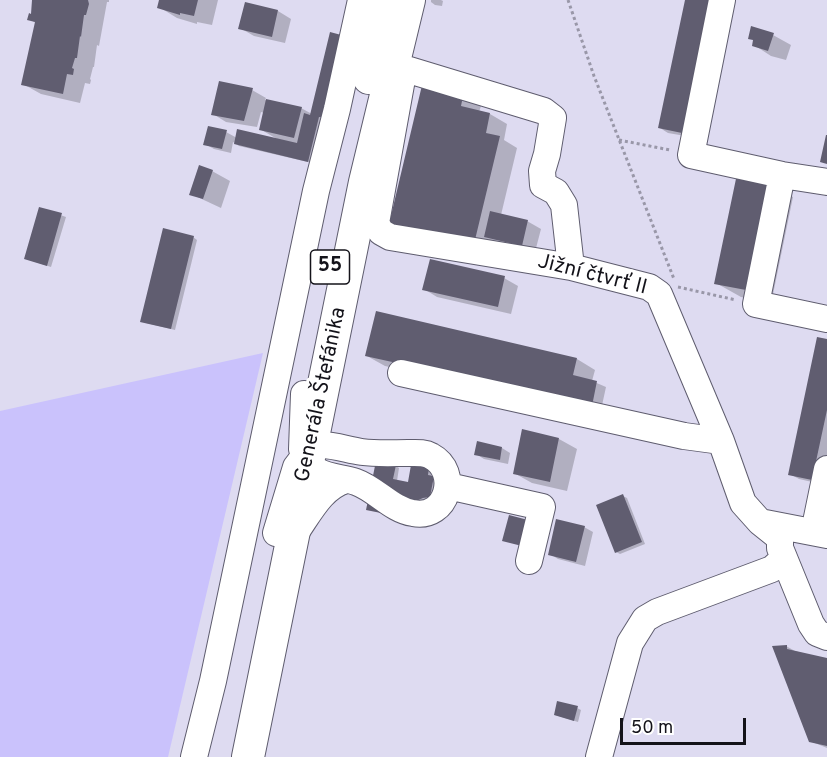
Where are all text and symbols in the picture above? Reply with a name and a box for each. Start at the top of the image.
road number: 55 [310,250,350,284]
street label: Jižní čtvrť II [535,250,649,302]
street label: Generála Štefánika [291,305,353,485]
scale bar [623,706,749,744]
text: 50 m [631,717,673,740]

